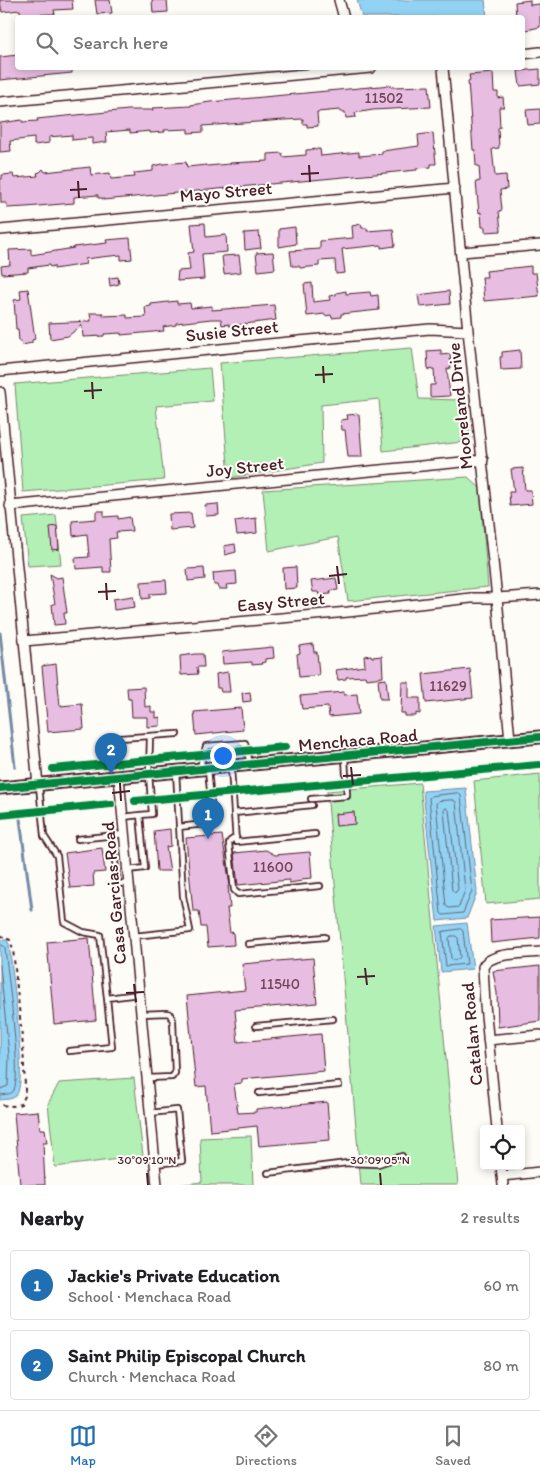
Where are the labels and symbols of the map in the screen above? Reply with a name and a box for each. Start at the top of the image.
house number: 11502 [365,89,404,107]
street label: Mayo Street [179,177,274,207]
street label: Susie Street [184,315,280,347]
street label: Mooreland Drive [442,342,478,470]
street label: Joy Street [205,452,285,482]
street label: Easy Street [236,587,326,617]
house number: 11629 [429,677,467,695]
street label: Menchaca Road [297,724,419,756]
pin: 2 [95,733,127,774]
your location [210,743,236,769]
pin: 1 [192,798,224,839]
street label: Casa Garcias Road [97,820,131,965]
house number: 11600 [253,858,293,876]
house number: 11540 [260,975,300,993]
street label: Catalan Road [457,981,487,1087]
text: 30°09'10"N [118,1153,176,1167]
text: 30°09'05"N [350,1153,410,1167]

